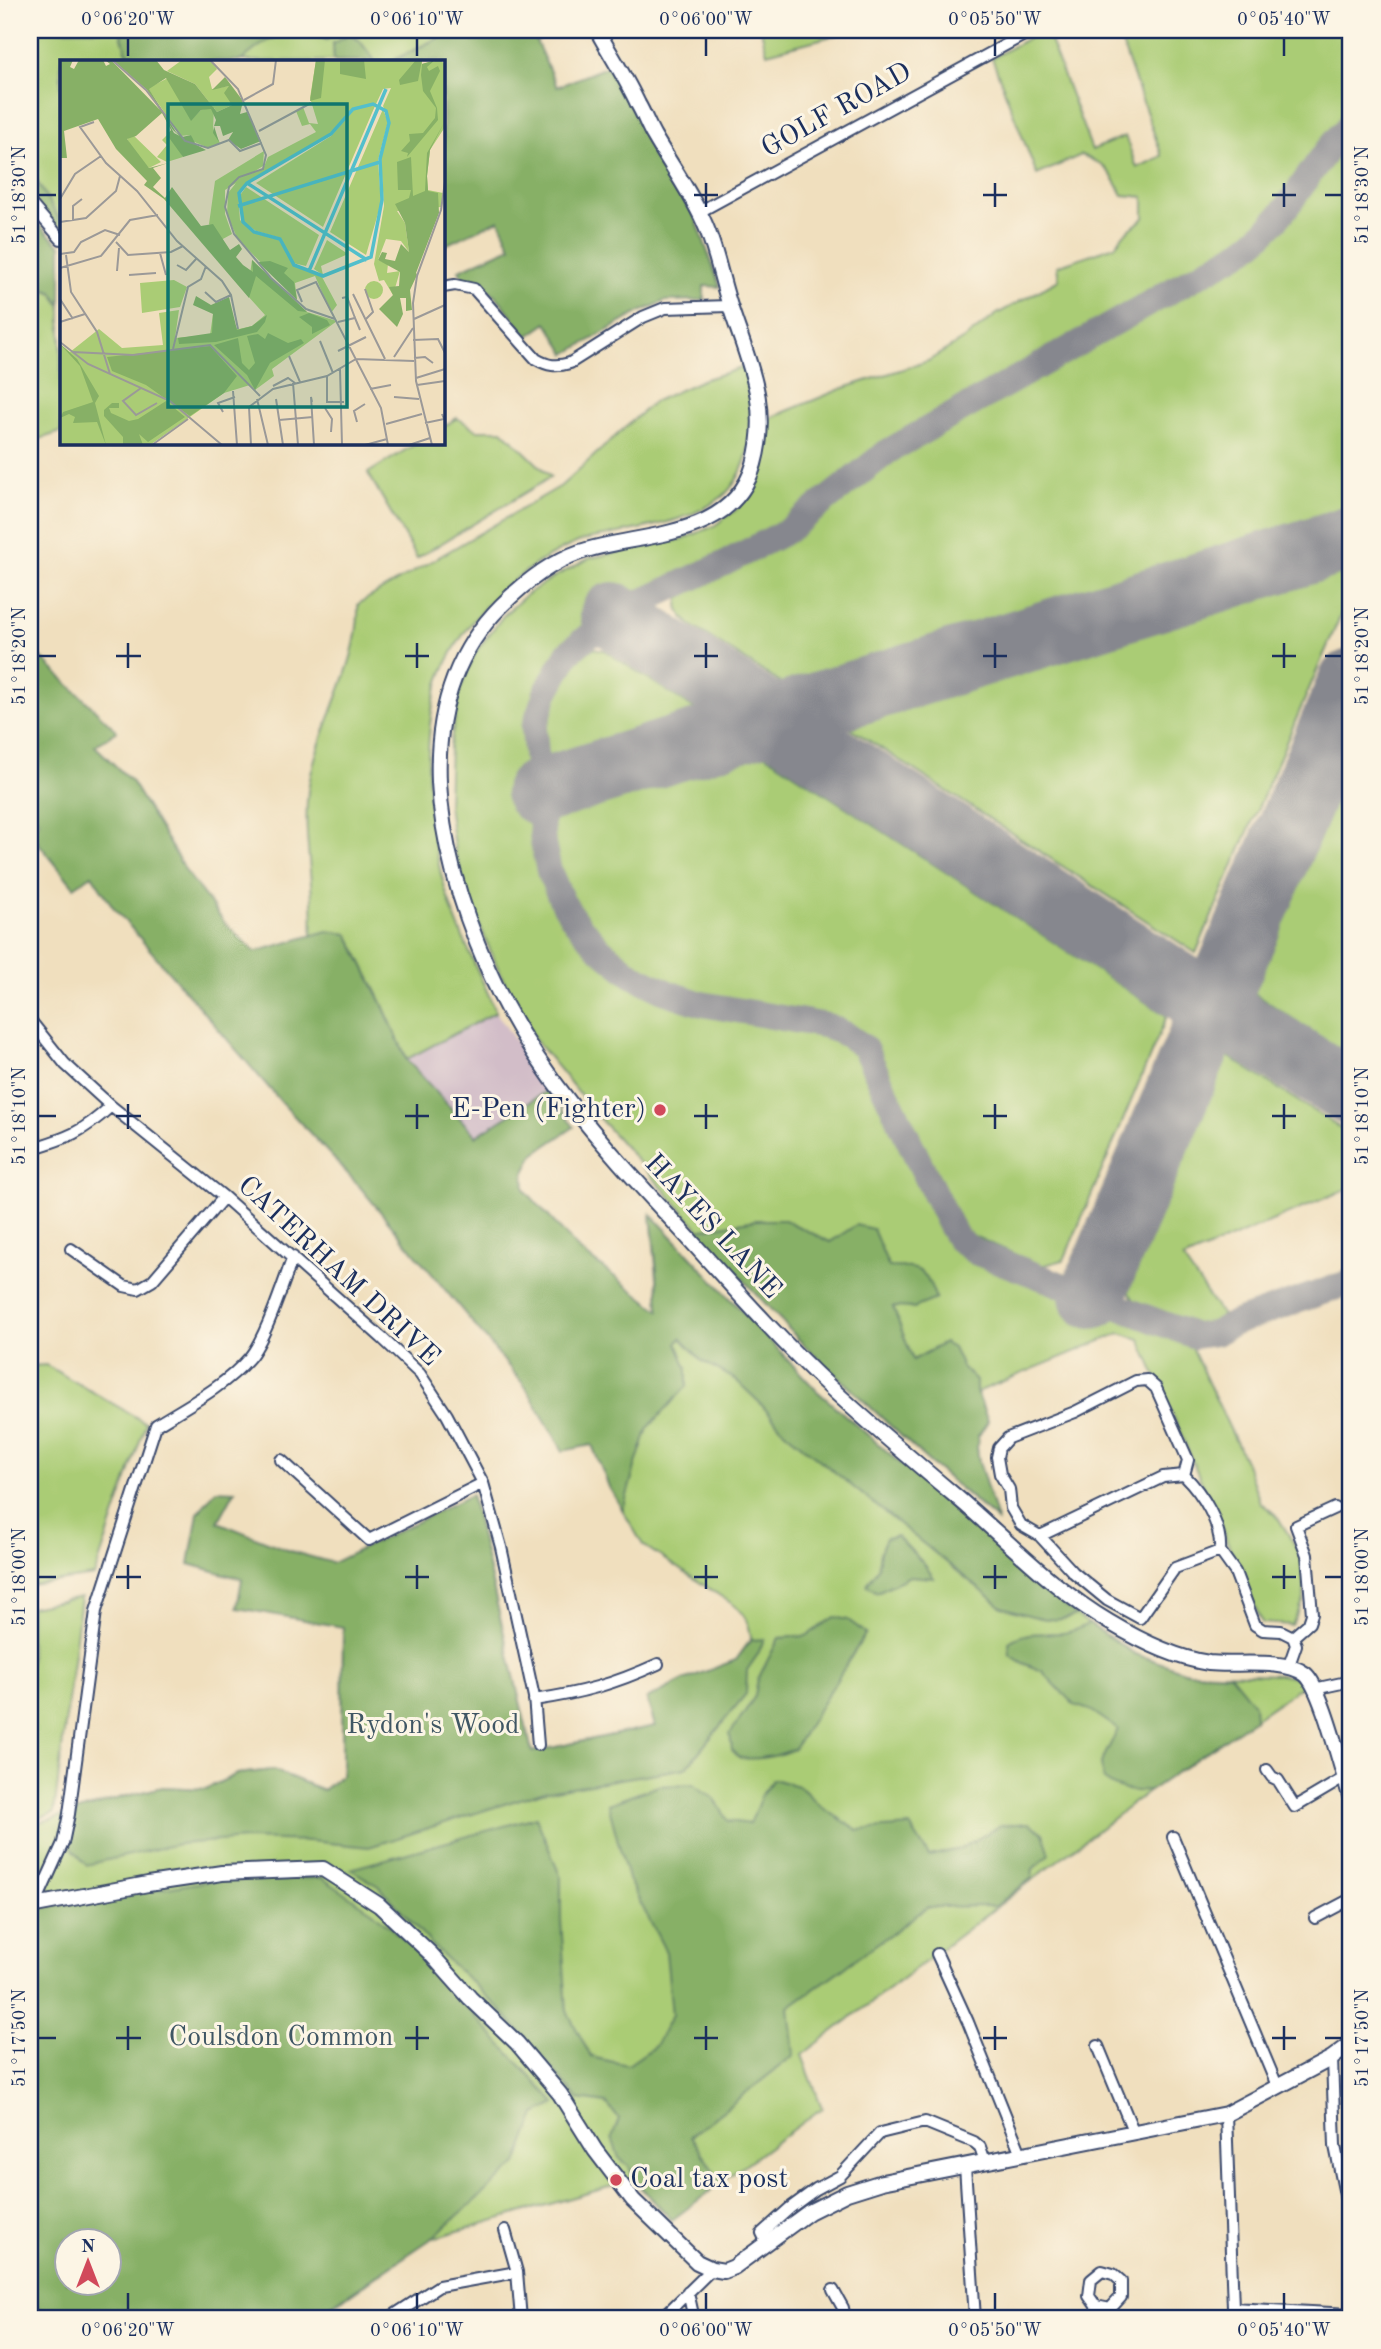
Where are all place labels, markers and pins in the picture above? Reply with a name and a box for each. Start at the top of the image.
place label: E-Pen (Fighter) [451,1096,646,1124]
marker: E-Pen (Fighter) [652,1102,668,1118]
place label: Coal tax post [630,2166,788,2194]
marker: Coal tax post [608,2172,624,2188]

